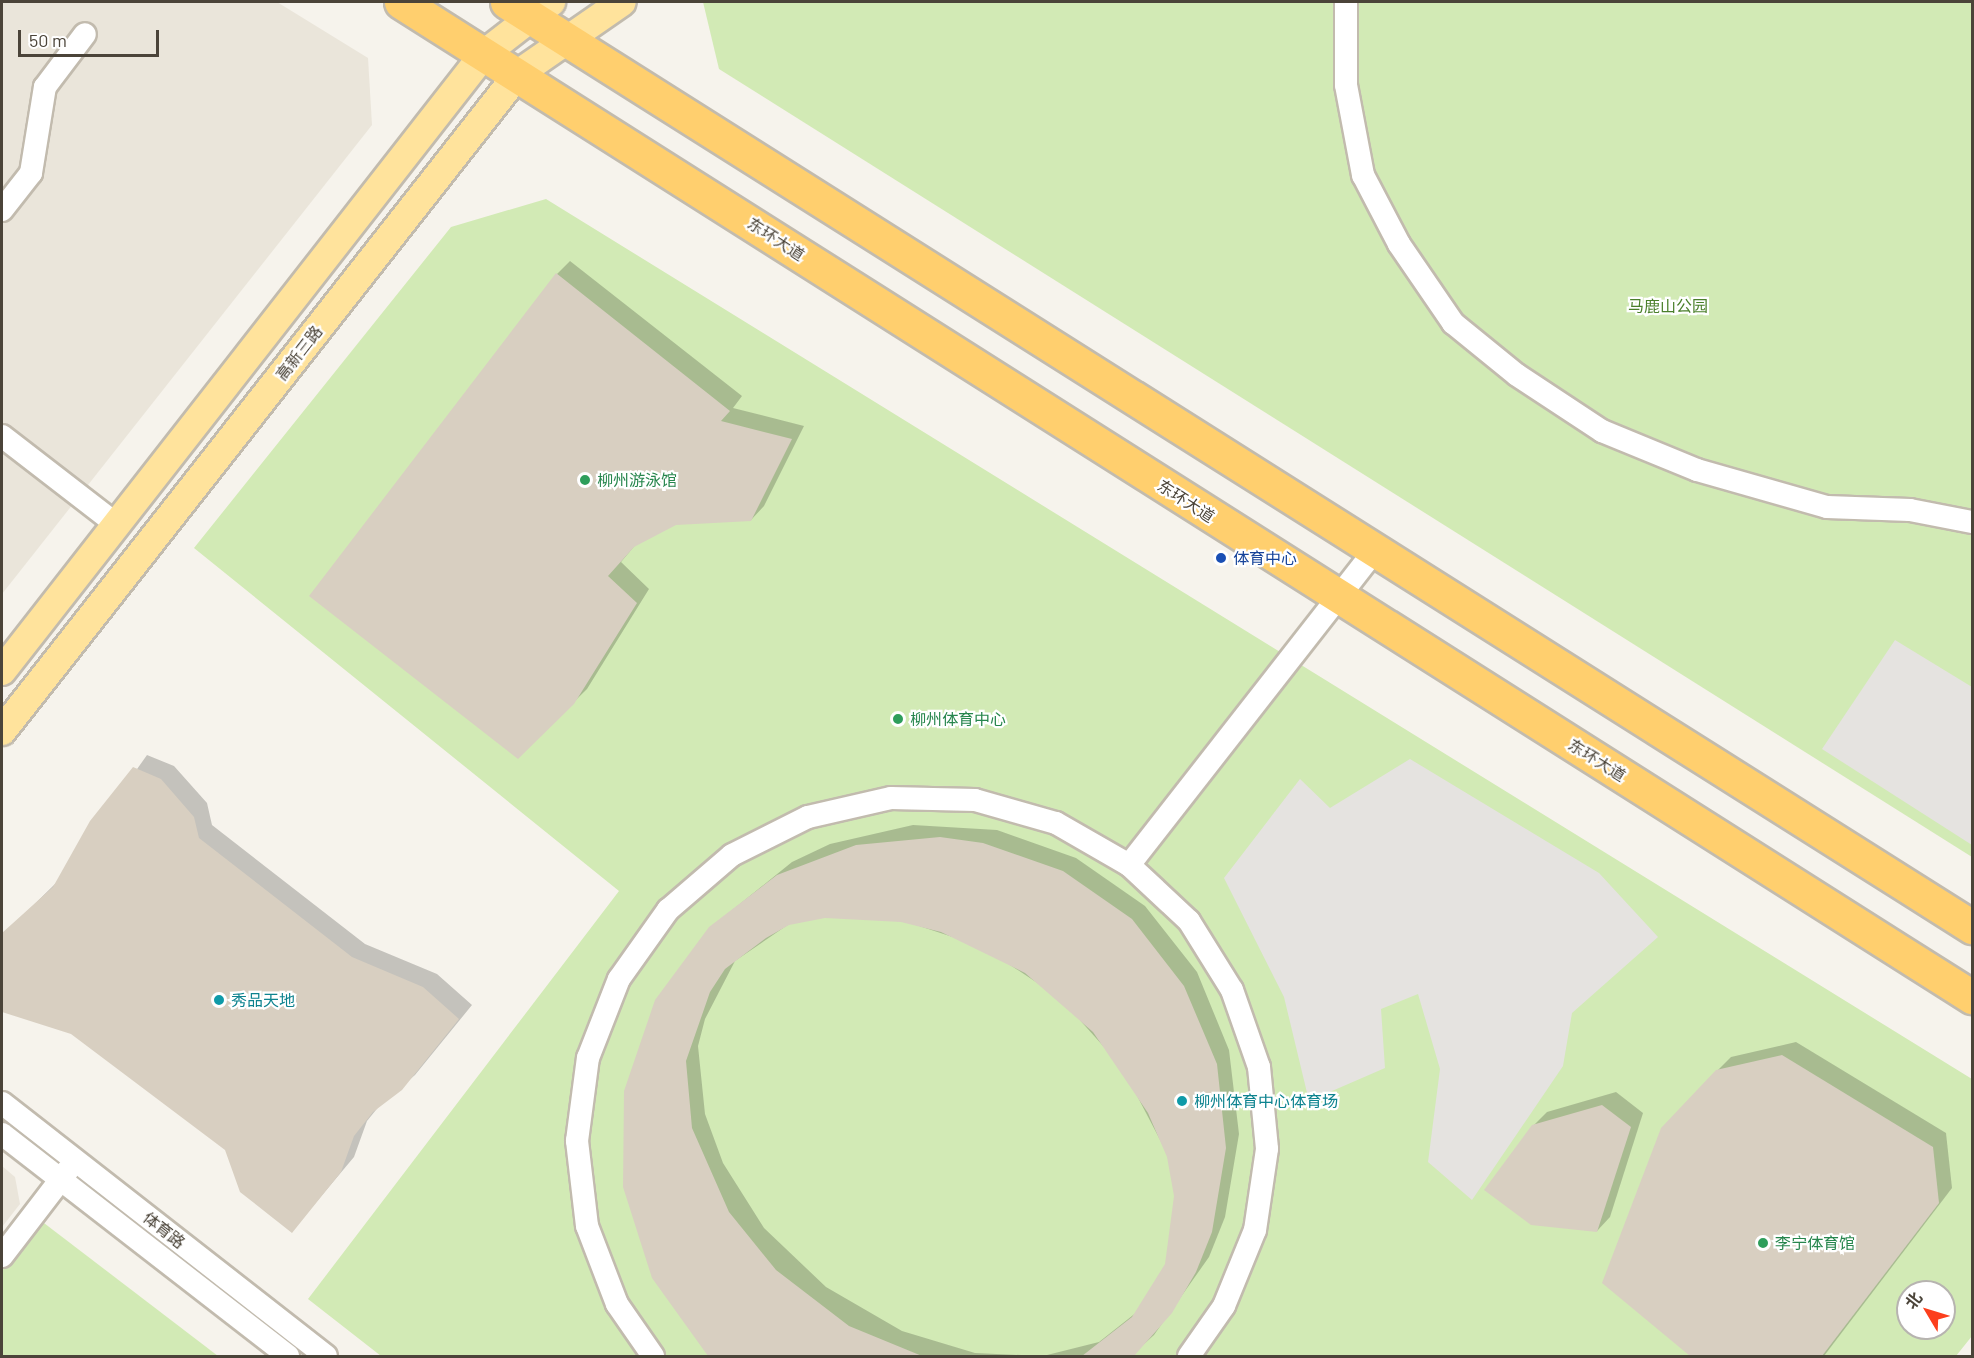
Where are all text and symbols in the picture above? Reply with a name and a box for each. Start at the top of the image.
scale bar [21,18,162,56]
text: 50 m [29,29,67,51]
street label: 东环大道 [744,214,808,264]
park label: 马鹿山公园 [1628,296,1708,316]
street label: 高新三路 [272,322,326,384]
place label: 柳州游泳馆 [597,470,677,490]
marker: 柳州游泳馆 [578,473,592,487]
street label: 东环大道 [1154,476,1218,526]
place label: 体育中心 [1233,548,1297,568]
marker: 体育中心 [1214,551,1228,565]
place label: 柳州体育中心 [910,709,1006,729]
marker: 柳州体育中心 [891,712,905,726]
street label: 东环大道 [1565,735,1629,785]
place label: 秀品天地 [231,990,295,1010]
marker: 秀品天地 [212,993,226,1007]
place label: 柳州体育中心体育场 [1194,1091,1338,1111]
marker: 柳州体育中心体育场 [1175,1094,1189,1108]
street label: 体育路 [139,1208,189,1252]
place label: 李宁体育馆 [1775,1233,1855,1253]
marker: 李宁体育馆 [1756,1236,1770,1250]
north arrow [1896,1280,1956,1340]
text: 北 [1901,1288,1925,1312]

